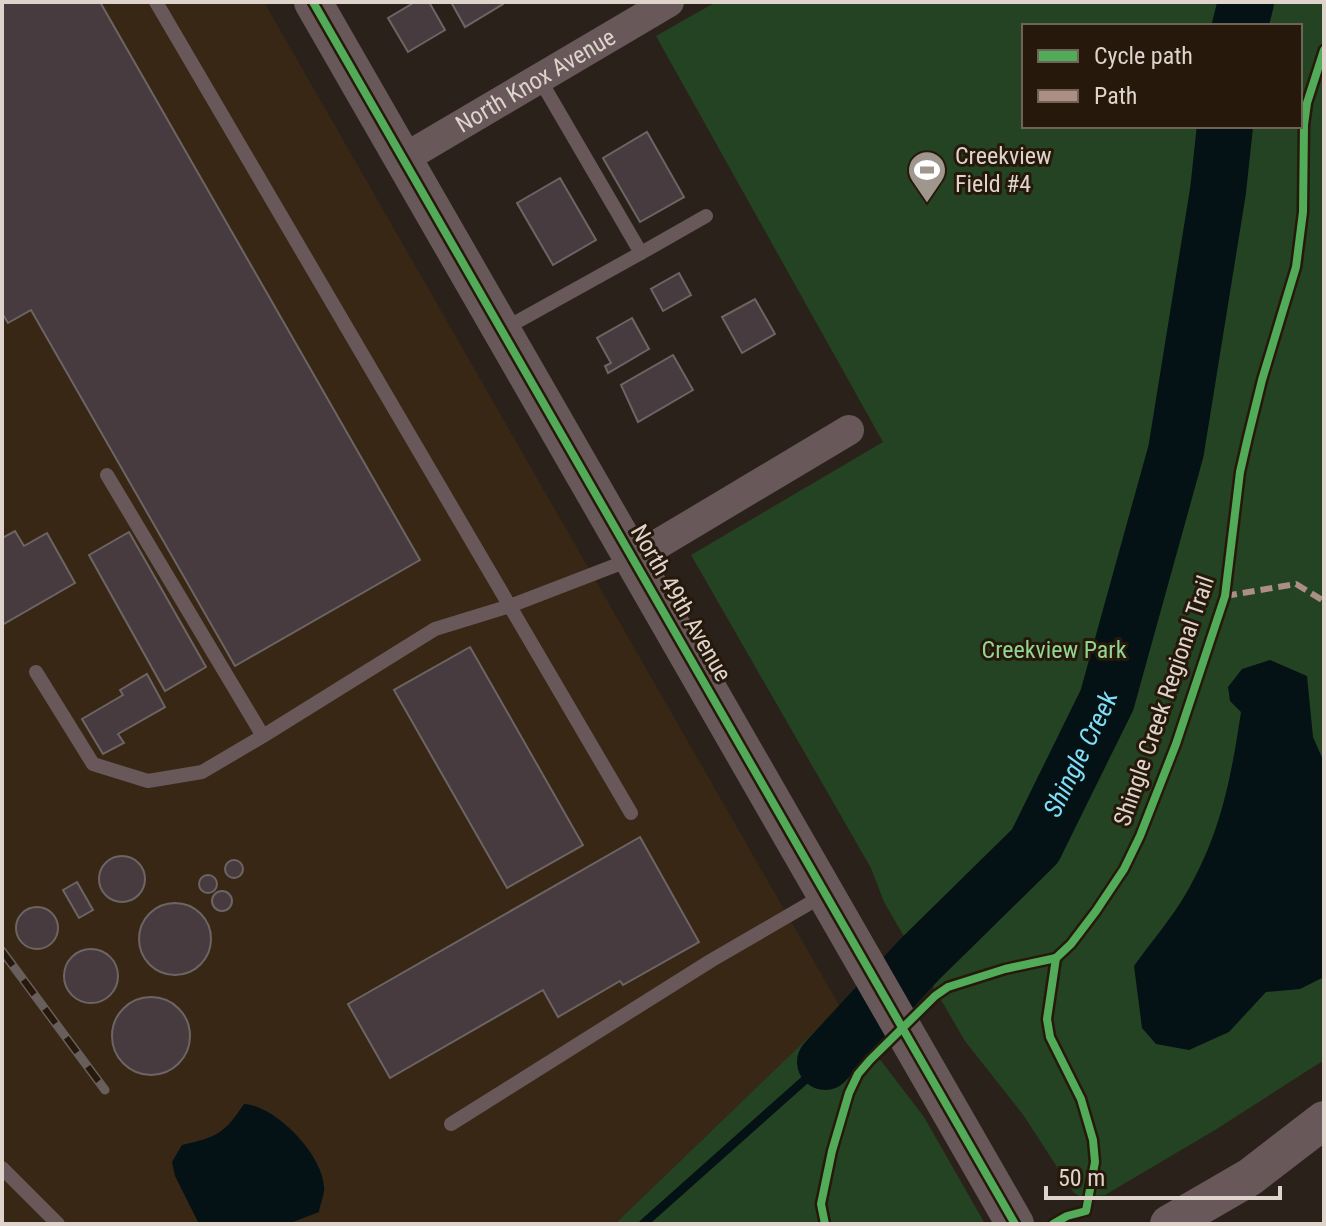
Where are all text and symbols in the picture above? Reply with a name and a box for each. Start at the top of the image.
street label: North Knox Avenue [451,23,620,139]
legend [1022,24,1302,128]
text: Cycle path [1094,42,1193,70]
text: Path [1094,82,1137,110]
place label: Creekview Field #4 [955,142,1052,198]
sports icon: Creekview Field #4 [906,149,948,204]
street label: North 49th Avenue [625,520,737,686]
street label: Shingle Creek Regional Trail [1108,572,1220,830]
park label: Creekview Park [982,636,1127,664]
water label: Shingle Creek [1037,688,1124,822]
scale bar [1046,1150,1280,1200]
text: 50 m [1058,1164,1105,1192]

